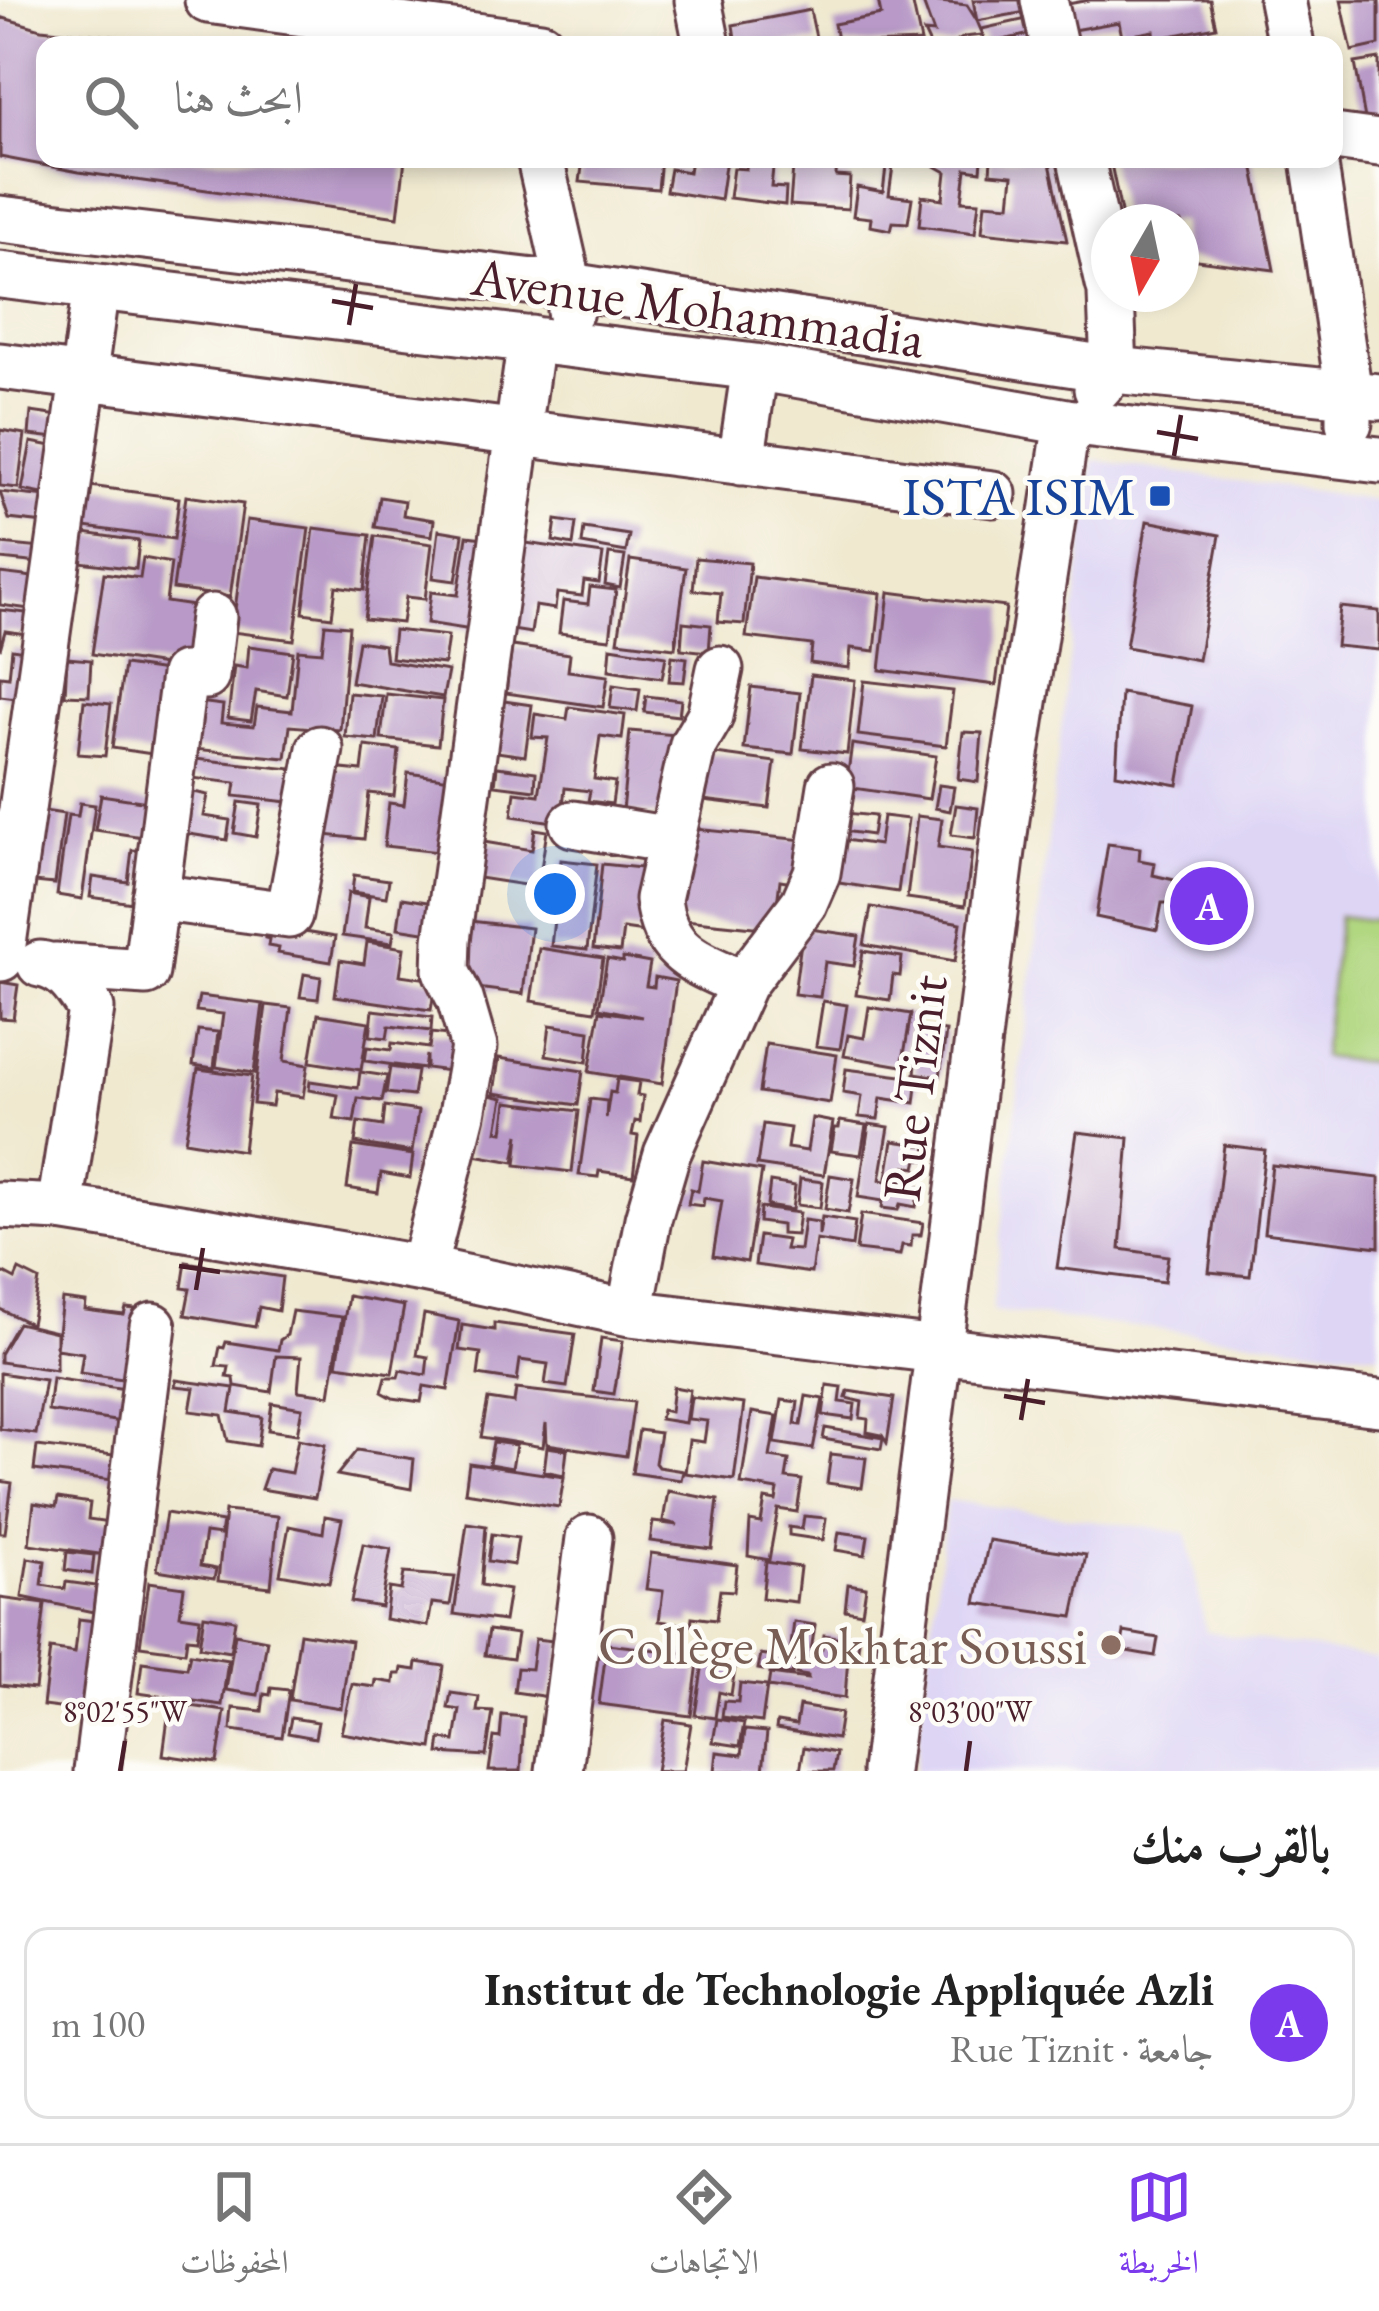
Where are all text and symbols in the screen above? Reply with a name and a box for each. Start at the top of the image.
search box [36,36,1343,168]
text: ابحث هنا [174,68,303,126]
icon: search [78,69,144,135]
north arrow [1091,204,1199,312]
street label: Avenue Mohammadia [466,240,929,373]
place label: ISTA ISIM [902,461,1136,531]
marker: ISTA ISIM [1147,483,1173,509]
pin: A [1170,861,1248,951]
your location [525,864,585,924]
street label: Rue Tiznit [865,971,963,1205]
place label: Collège Mokhtar Soussi [598,1610,1087,1680]
marker: Collège Mokhtar Soussi [1098,1632,1124,1658]
text: 8°02'55"W [63,1692,188,1731]
text: 8°03'00"W [908,1692,1033,1731]
text: بالقرب منك [1130,1811,1331,1877]
text: Institut de Technologie Appliquée Azli [484,1960,1214,2018]
text: 100 m [51,1998,145,2049]
text: A [1275,1998,1303,2049]
text: جامعة · Rue Tiznit [950,2023,1214,2074]
tab: المحفوظات [180,2164,289,2294]
tab: الاتجاهات [649,2164,759,2294]
tab: الخريطة [1119,2164,1199,2294]

